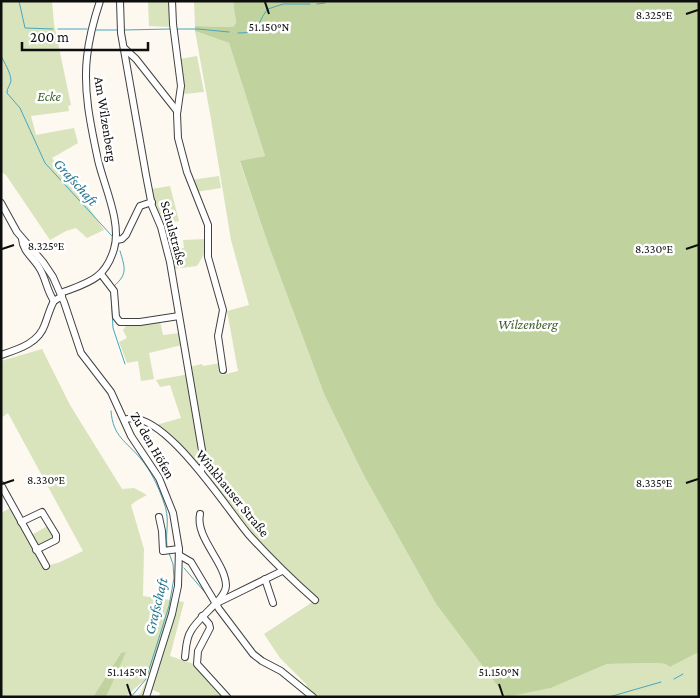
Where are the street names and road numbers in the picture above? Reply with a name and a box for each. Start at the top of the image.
street label: Am Wilzenberg [91,75,121,163]
street label: Schulstraße [158,199,190,267]
street label: Zu den Höfen [127,409,179,482]
street label: Winkhauser Straße [193,446,273,540]

